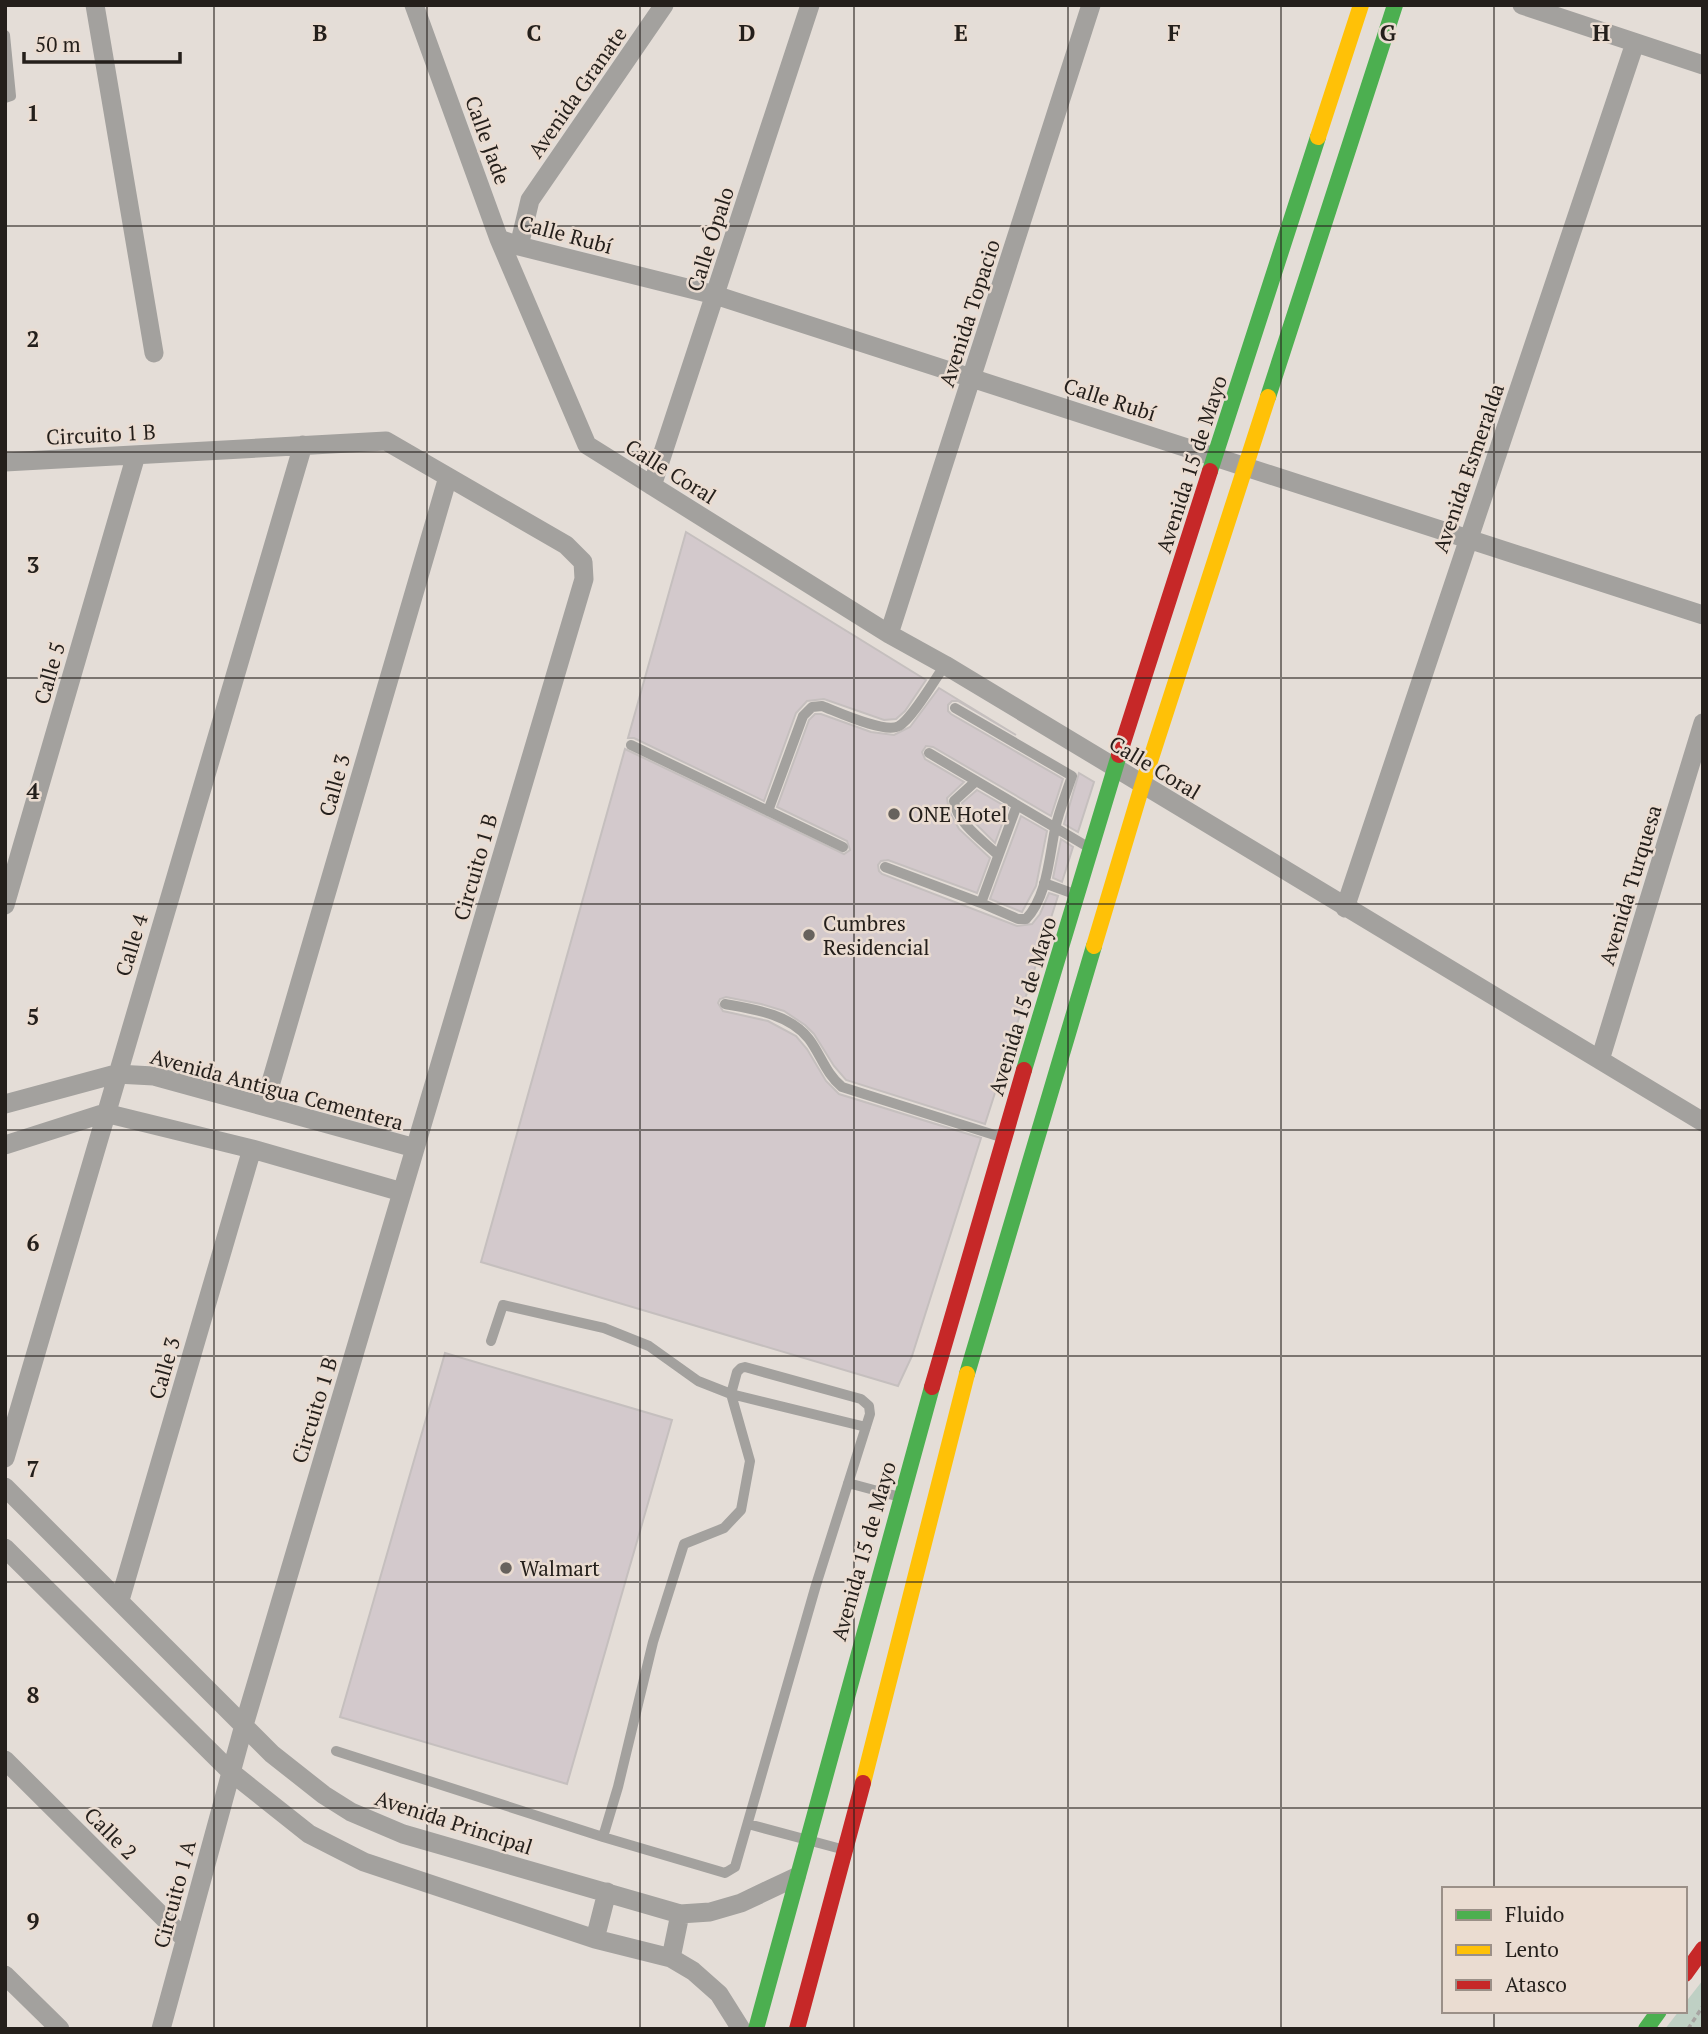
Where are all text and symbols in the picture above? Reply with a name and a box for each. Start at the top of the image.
text: B [313,17,328,48]
text: C [527,17,542,48]
text: D [739,17,756,48]
text: E [954,17,968,48]
text: F [1167,17,1181,48]
text: G [1380,17,1397,48]
text: H [1592,17,1610,48]
scale bar [24,21,180,65]
street label: Avenida Granate [521,21,633,163]
text: 50 m [35,30,81,58]
street label: Calle Jade [459,92,517,188]
text: 1 [27,97,40,128]
street label: Calle Ópalo [680,183,740,295]
street label: Calle Rubí [516,208,616,260]
street label: Avenida Topacio [932,236,1006,390]
text: 2 [27,323,40,354]
street label: Calle Rubí [1060,371,1160,427]
street label: Avenida 15 de Mayo [1149,372,1233,556]
street label: Avenida Esmeralda [1426,379,1510,556]
street label: Circuito 1 B [45,417,157,451]
street label: Calle Coral [620,432,722,510]
text: 3 [27,549,40,580]
street label: Calle 5 [27,639,71,707]
street label: Calle Coral [1104,729,1206,805]
street label: Calle 3 [312,751,356,819]
text: 4 [27,775,40,806]
place label: ONE Hotel [908,800,1008,828]
street label: Avenida Turquesa [1592,801,1668,969]
marker: ONE Hotel [886,806,902,822]
street label: Circuito 1 B [446,810,504,924]
place label: Cumbres Residencial [823,909,930,961]
street label: Calle 4 [108,910,154,980]
street label: Avenida 15 de Mayo [982,913,1062,1099]
marker: Cumbres Residencial [801,927,817,943]
text: 5 [27,1001,40,1032]
street label: Avenida Antigua Cementera [147,1042,407,1136]
text: 6 [27,1227,40,1258]
street label: Calle 3 [142,1334,186,1402]
street label: Circuito 1 B [285,1353,343,1467]
text: 7 [27,1453,40,1484]
street label: Avenida 15 de Mayo [824,1458,902,1644]
place label: Walmart [520,1554,600,1582]
marker: Walmart [498,1560,514,1576]
text: 8 [27,1679,40,1710]
street label: Avenida Principal [372,1783,536,1861]
street label: Calle 2 [79,1801,143,1865]
street label: Circuito 1 A [146,1836,202,1951]
legend [1442,1887,1687,2013]
text: Fluido [1505,1900,1564,1928]
text: 9 [27,1905,40,1936]
text: Lento [1505,1935,1559,1963]
text: Atasco [1505,1970,1567,1998]

